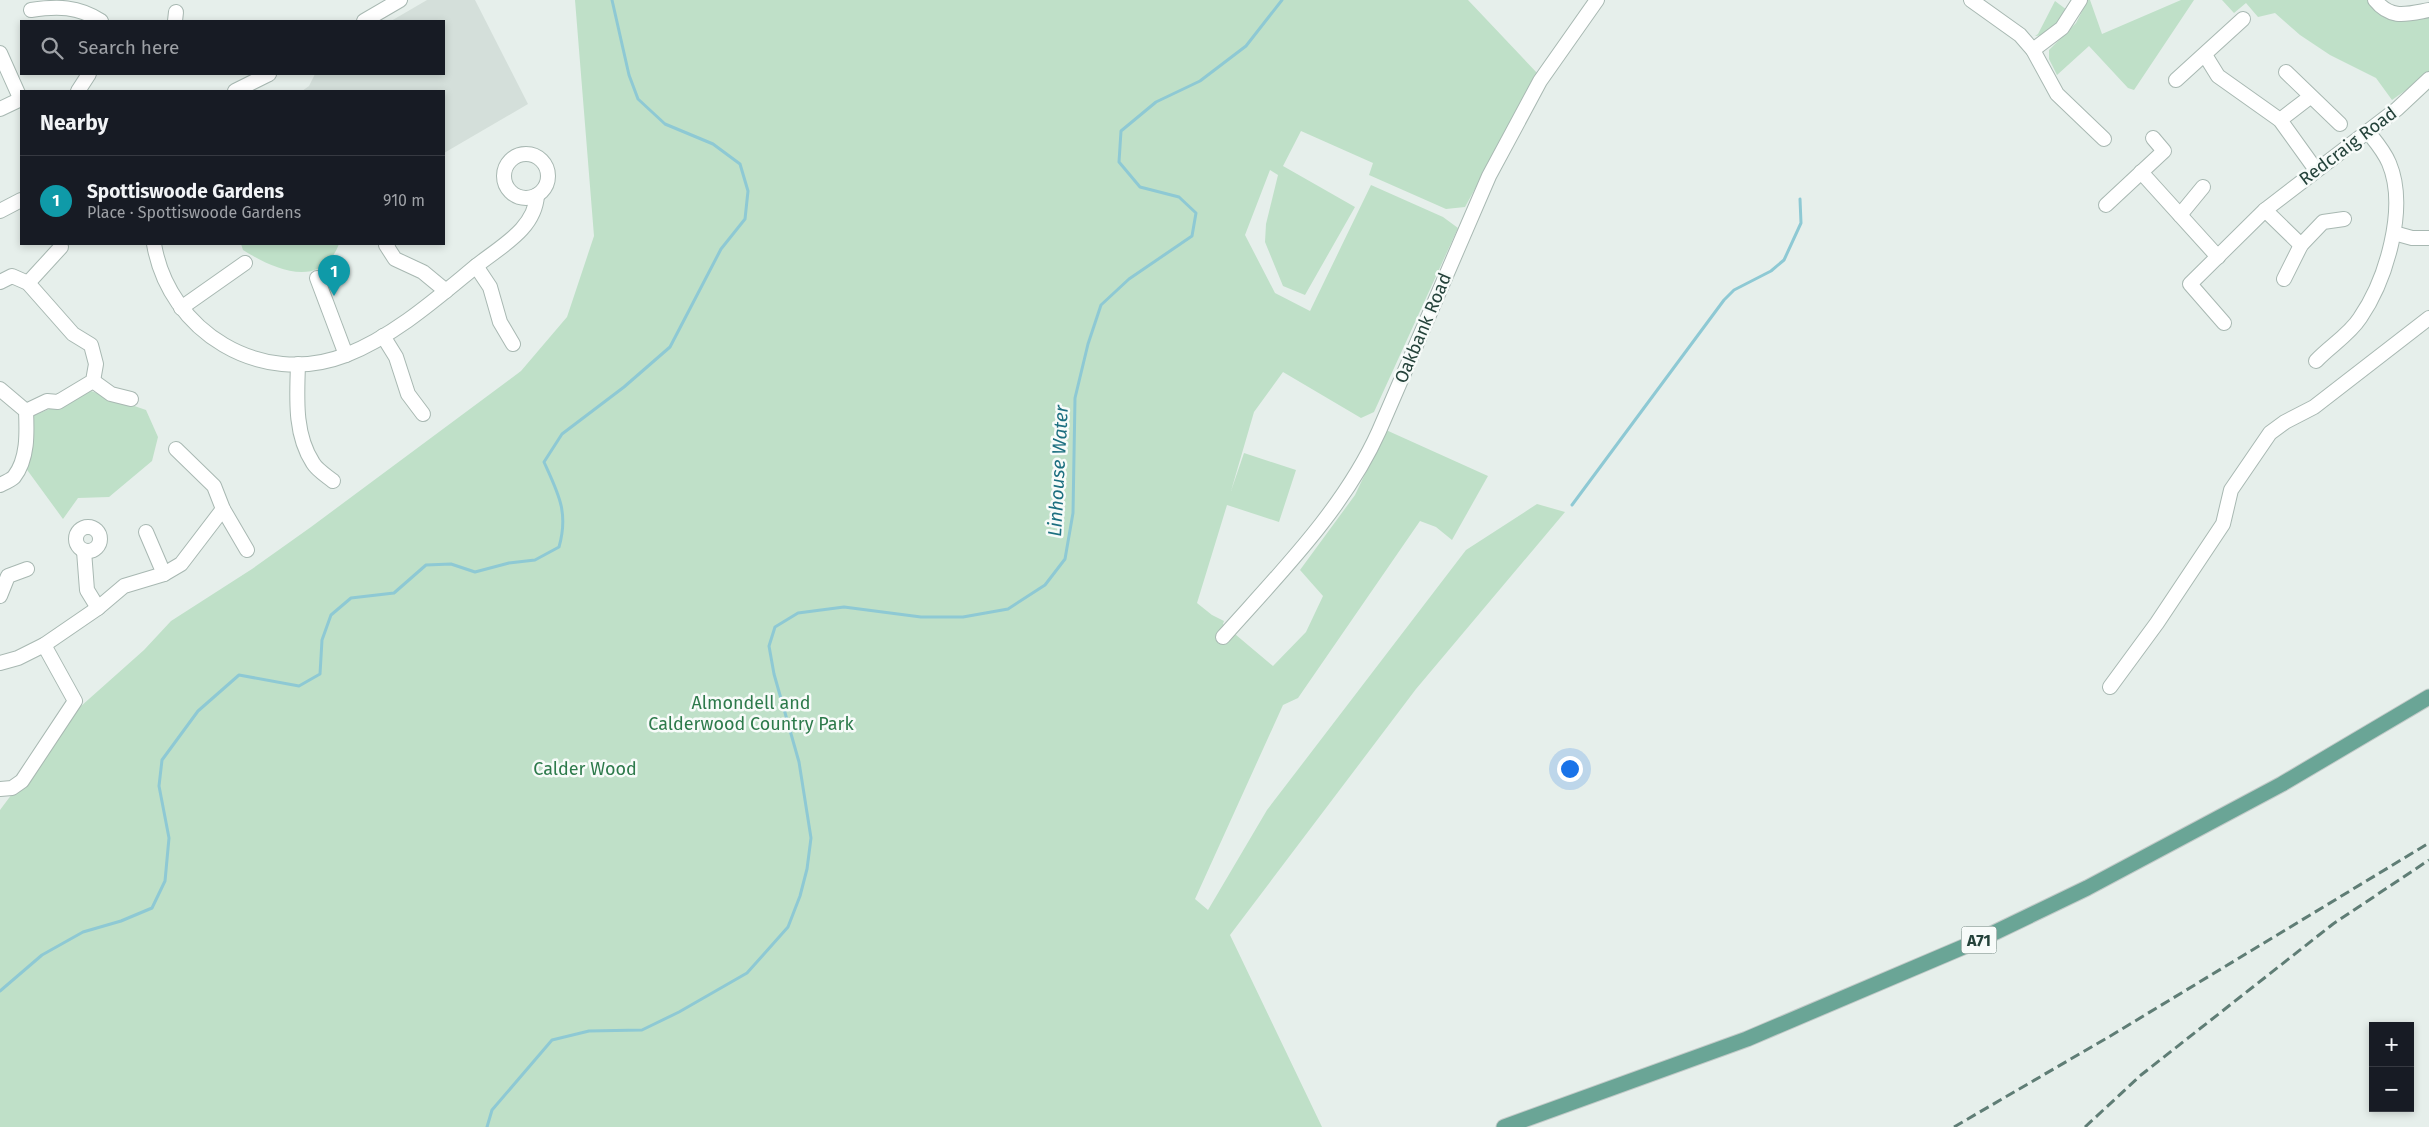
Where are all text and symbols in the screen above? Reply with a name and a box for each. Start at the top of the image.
search box [20,20,445,75]
icon: search [38,34,66,62]
text: Search here [78,36,179,59]
street label: Redcraig Road [2295,102,2401,190]
text: Nearby [40,110,108,136]
text: Spottiswoode Gardens [87,180,284,203]
text: 1 [52,191,60,210]
text: 910 m [383,191,425,210]
text: Place · Spottiswoode Gardens [87,203,301,222]
pin: 1 [318,255,350,296]
street label: Oakbank Road [1390,270,1456,386]
water label: Linhouse Water [1043,404,1073,537]
park label: Almondell and Calderwood Country Park [648,692,854,735]
your location [1557,756,1583,782]
park label: Calder Wood [533,758,637,780]
road number: A71 [1962,926,1996,954]
map controls [2369,1022,2414,1112]
button: + [2369,1022,2414,1067]
button: − [2369,1067,2414,1112]

